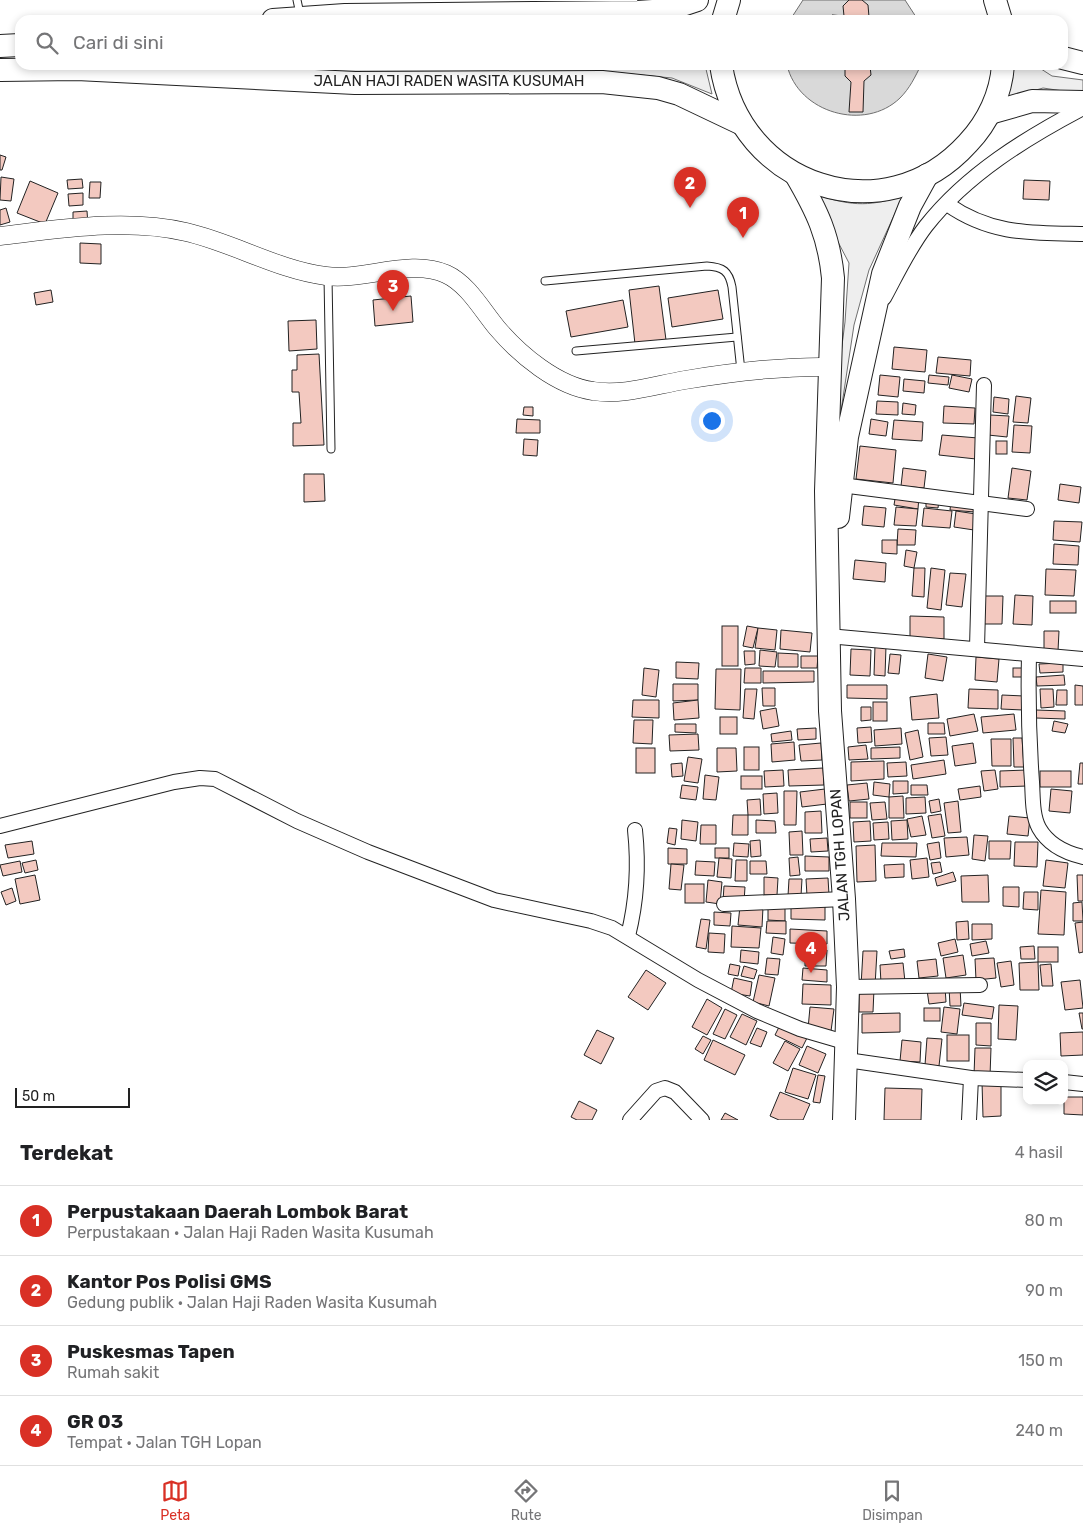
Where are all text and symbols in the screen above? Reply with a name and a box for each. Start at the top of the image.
search box [15,15,1068,70]
icon: search [33,29,61,57]
text: Cari di sini [73,31,164,54]
street label: JALAN HAJI RADEN WASITA KUSUMAH [314,72,584,90]
pin: 2 [674,167,706,208]
pin: 1 [727,197,759,238]
pin: 3 [377,270,409,311]
your location [699,408,725,434]
street label: JALAN TGH LOPAN [826,788,854,922]
pin: 4 [795,932,827,973]
map controls [1023,1060,1068,1105]
button: layers [1023,1060,1068,1105]
scale bar [15,1085,130,1108]
text: 50 m [22,1088,55,1105]
text: Terdekat [20,1140,113,1165]
text: 4 hasil [1015,1143,1063,1162]
text: Perpustakaan Daerah Lombok Barat [67,1200,408,1223]
text: 1 [32,1211,40,1230]
text: 80 m [1025,1211,1063,1230]
text: Perpustakaan · Jalan Haji Raden Wasita Kusumah [67,1223,434,1242]
text: Kantor Pos Polisi GMS [67,1270,272,1293]
text: 2 [31,1281,41,1300]
text: 90 m [1025,1281,1063,1300]
text: Gedung publik · Jalan Haji Raden Wasita Kusumah [67,1293,437,1312]
text: Puskesmas Tapen [67,1340,235,1363]
text: 3 [31,1351,41,1370]
text: 150 m [1018,1351,1063,1370]
text: Rumah sakit [67,1363,159,1382]
text: GR 03 [67,1410,123,1433]
text: 4 [31,1421,41,1440]
text: 240 m [1016,1421,1063,1440]
text: Tempat · Jalan TGH Lopan [67,1433,262,1452]
tab: Peta [160,1477,190,1524]
tab: Rute [511,1477,542,1524]
tab: Disimpan [862,1477,923,1524]

